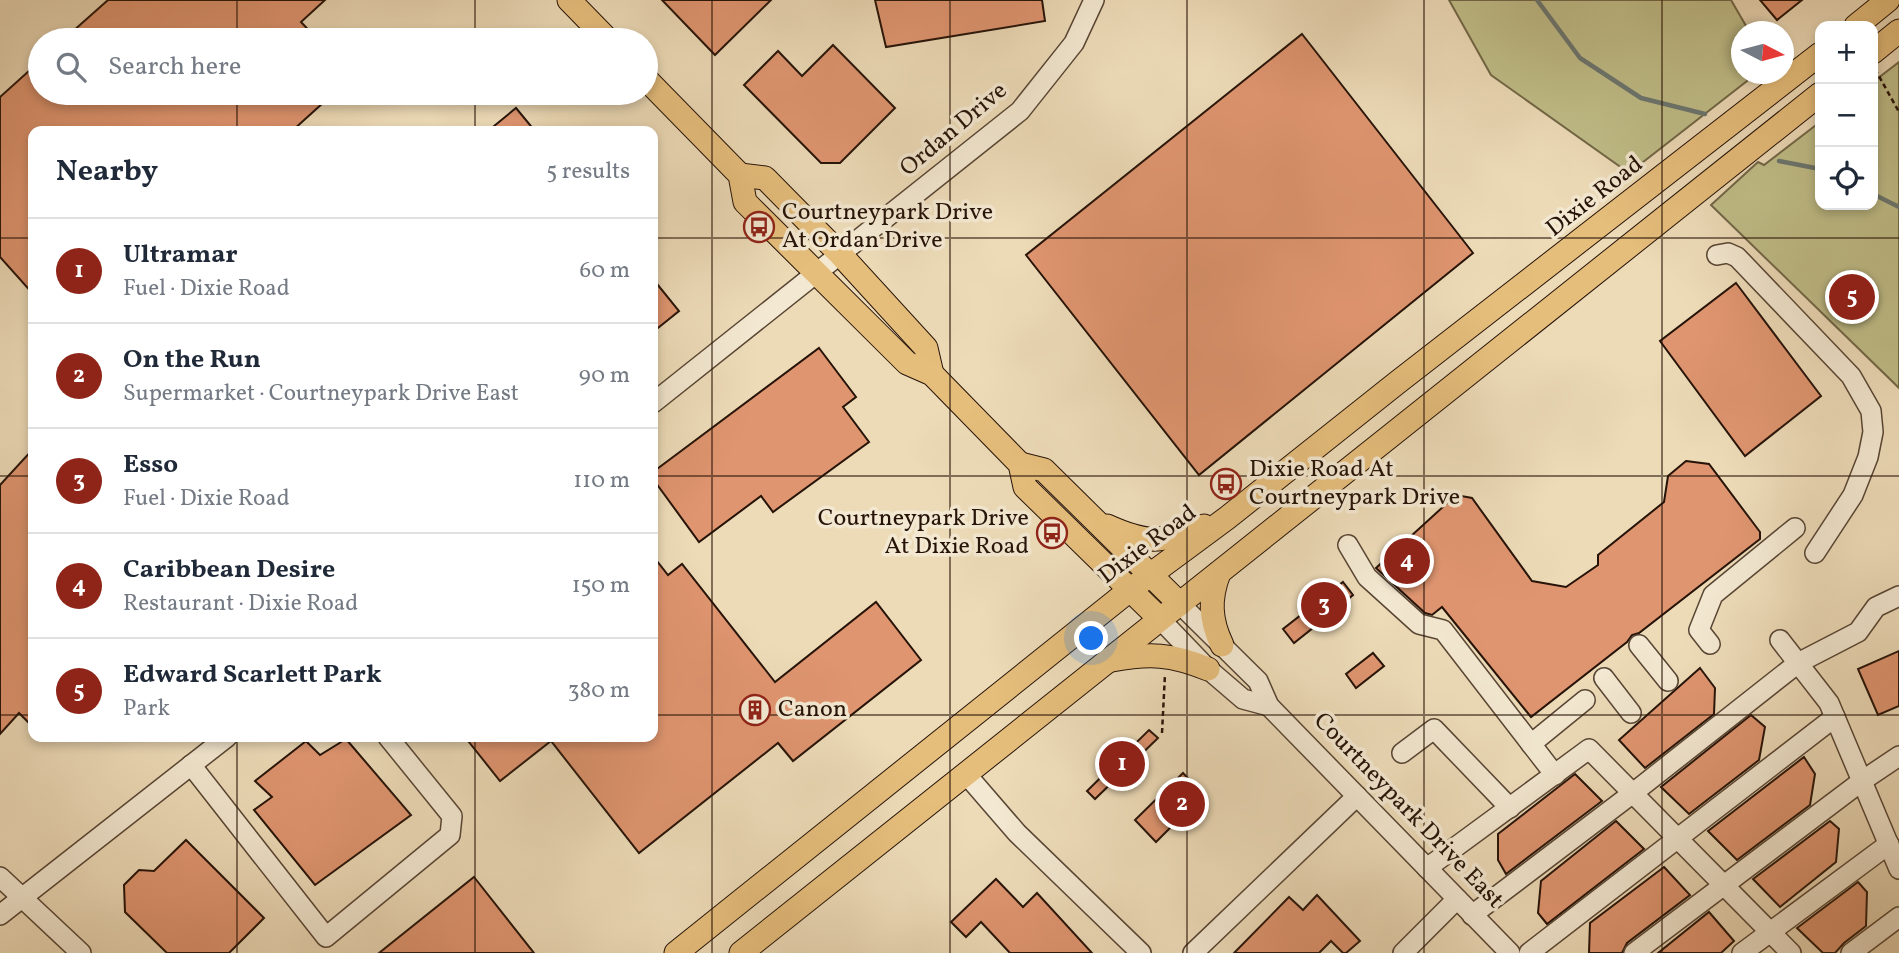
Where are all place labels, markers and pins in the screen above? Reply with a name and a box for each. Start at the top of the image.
place label: Courtneypark Drive At Ordan Drive [782,196,993,258]
bus stop icon: Courtneypark Drive At Ordan Drive [742,210,776,244]
pin: 5 [1829,271,1875,323]
place label: Dixie Road At Courtneypark Drive [1249,453,1460,515]
bus stop icon: Dixie Road At Courtneypark Drive [1209,467,1243,501]
place label: Courtneypark Drive At Dixie Road [818,502,1029,564]
bus stop icon: Courtneypark Drive At Dixie Road [1035,516,1069,550]
pin: 4 [1384,535,1430,587]
pin: 3 [1301,579,1347,631]
building icon: Canon [738,693,772,727]
place label: Canon [778,693,847,727]
pin: 1 [1099,738,1145,790]
pin: 2 [1159,778,1205,830]

